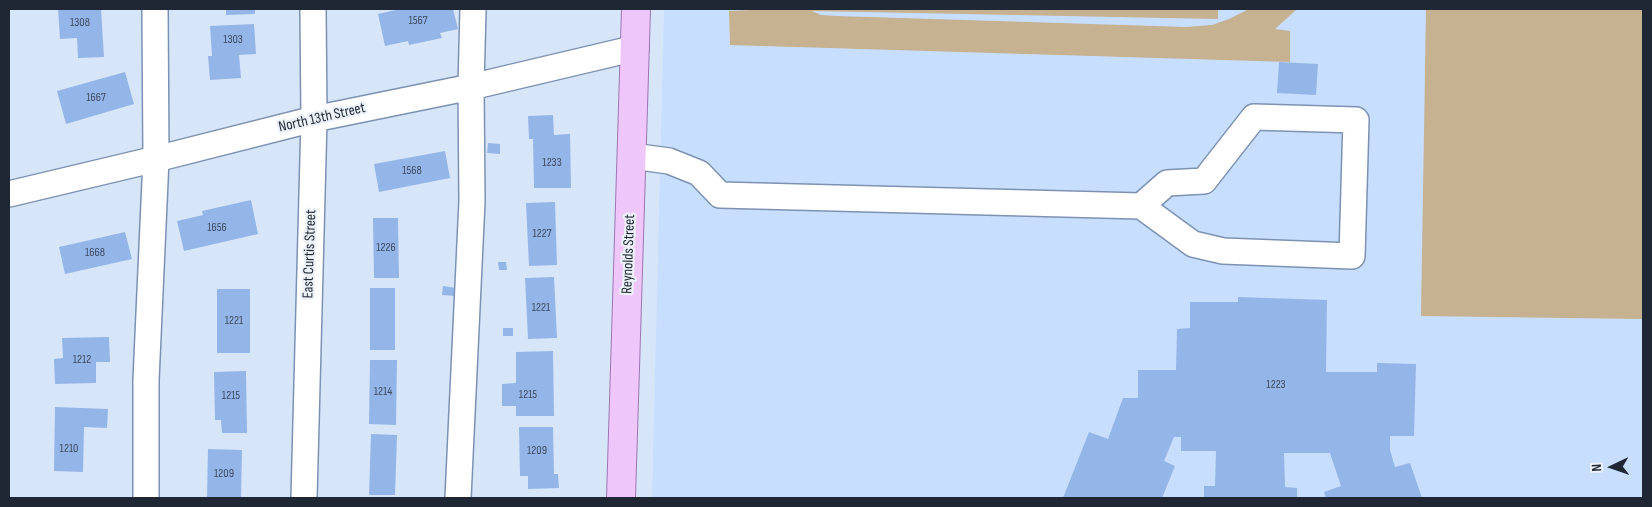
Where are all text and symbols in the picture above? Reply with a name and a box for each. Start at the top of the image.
house number: 1567 [408,14,428,28]
house number: 1308 [70,16,90,30]
house number: 1303 [223,33,243,47]
house number: 1667 [86,91,106,105]
street label: North 13th Street [277,99,367,137]
house number: 1233 [542,156,562,170]
house number: 1568 [402,164,422,178]
street label: East Curtis Street [299,209,321,299]
street label: Reynolds Street [619,214,639,294]
house number: 1656 [207,221,227,235]
house number: 1227 [532,227,552,241]
house number: 1226 [376,241,396,255]
house number: 1668 [85,246,105,260]
house number: 1221 [532,301,550,315]
house number: 1221 [225,314,243,328]
house number: 1212 [73,353,91,367]
house number: 1223 [1266,378,1286,392]
house number: 1214 [374,385,392,399]
house number: 1215 [519,388,537,402]
house number: 1215 [222,389,240,403]
house number: 1210 [60,442,78,456]
north arrow [1587,442,1637,492]
house number: 1209 [527,444,547,458]
text: N [1588,464,1605,472]
house number: 1209 [214,467,234,481]

